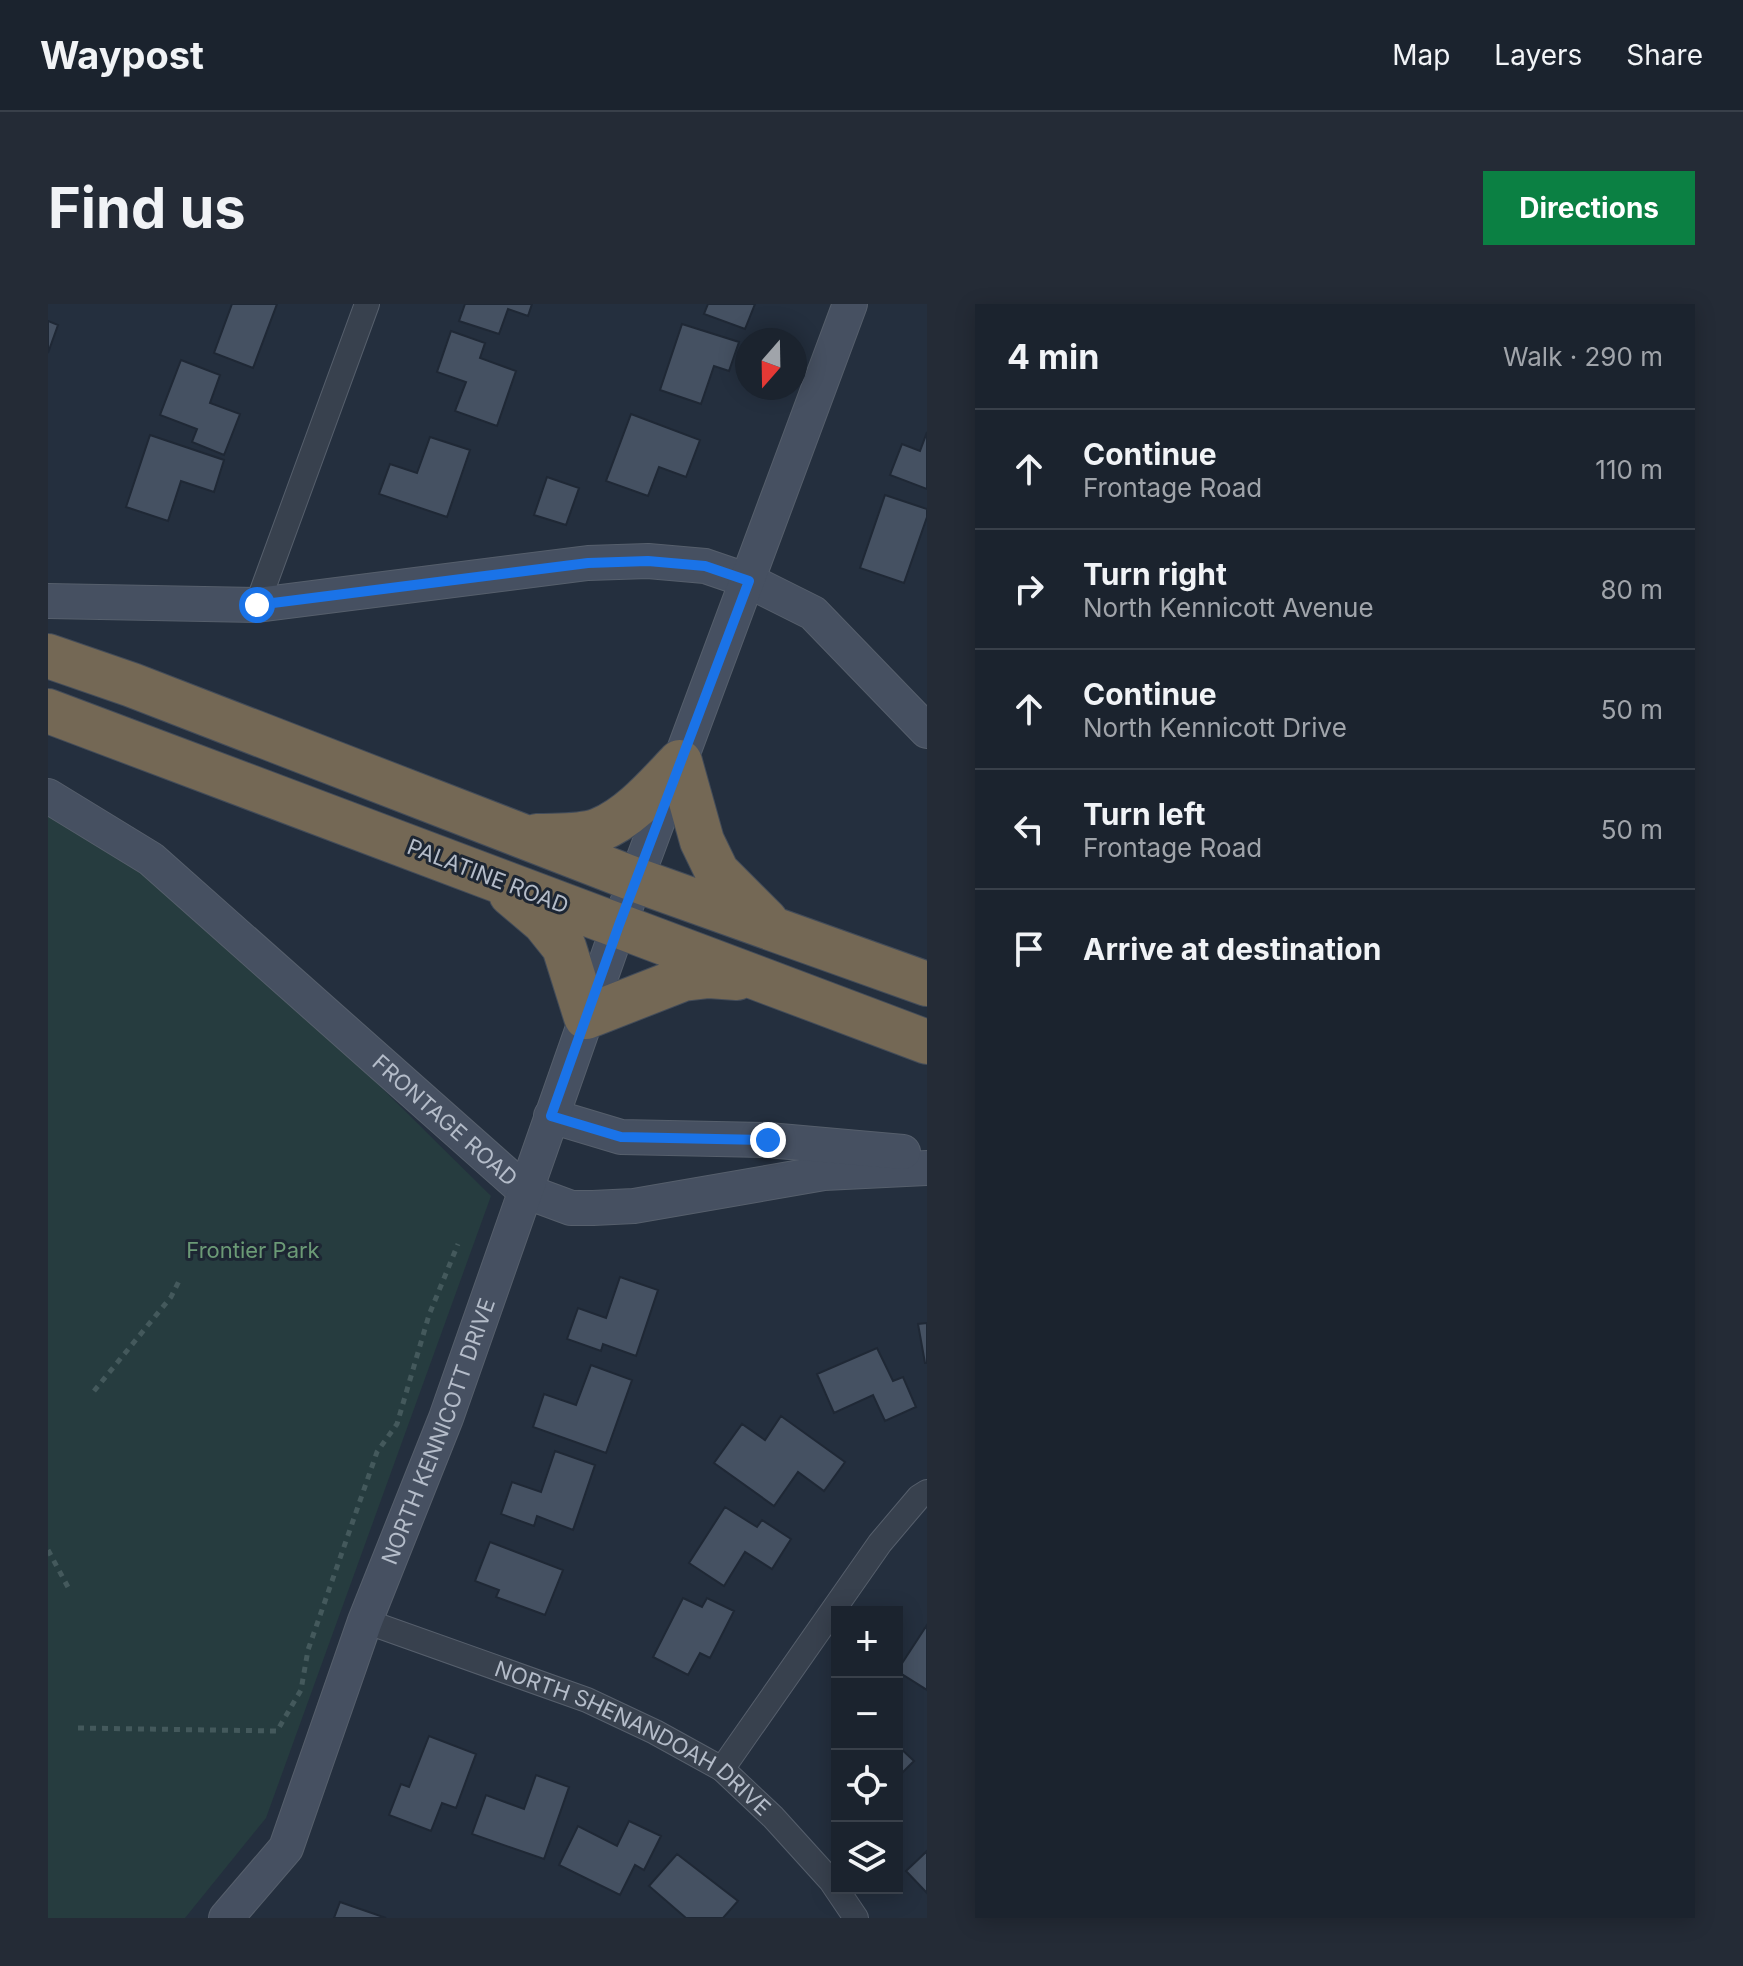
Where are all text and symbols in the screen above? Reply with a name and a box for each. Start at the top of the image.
text: Waypost [40,32,204,78]
text: Map [1392,38,1450,72]
text: Layers [1494,38,1582,72]
text: Share [1626,38,1703,72]
button: Directions [1483,171,1695,245]
text: Find us [48,174,246,242]
north arrow [735,328,807,400]
text: 4 min [1007,336,1099,377]
text: Walk · 290 m [1503,341,1663,372]
text: Continue [1083,436,1217,472]
icon: ahead [1007,447,1051,491]
text: 110 m [1595,454,1663,485]
text: Frontage Road [1083,472,1262,503]
text: Turn right [1083,556,1227,592]
icon: right [1007,567,1051,611]
text: 80 m [1600,574,1663,605]
route start [239,587,275,623]
text: North Kennicott Avenue [1083,592,1374,623]
text: Continue [1083,676,1217,712]
icon: ahead [1007,687,1051,731]
text: 50 m [1601,694,1663,725]
text: North Kennicott Drive [1083,712,1347,743]
text: Turn left [1083,796,1205,832]
icon: left [1007,807,1051,851]
text: 50 m [1601,814,1663,845]
text: Frontage Road [1083,832,1262,863]
street label: PALATINE ROAD [404,833,572,919]
icon: arrive [1007,927,1051,971]
text: Arrive at destination [1083,931,1381,967]
street label: FRONTAGE ROAD [367,1049,523,1191]
route end [750,1122,786,1158]
park label: Frontier Park [186,1237,320,1263]
street label: NORTH KENNICOTT DRIVE [376,1295,500,1568]
map controls [831,1606,903,1894]
button: + [831,1606,903,1678]
street label: NORTH SHENANDOAH DRIVE [491,1655,776,1821]
button: − [831,1678,903,1750]
button: locate [831,1750,903,1822]
button: layers [831,1822,903,1894]

